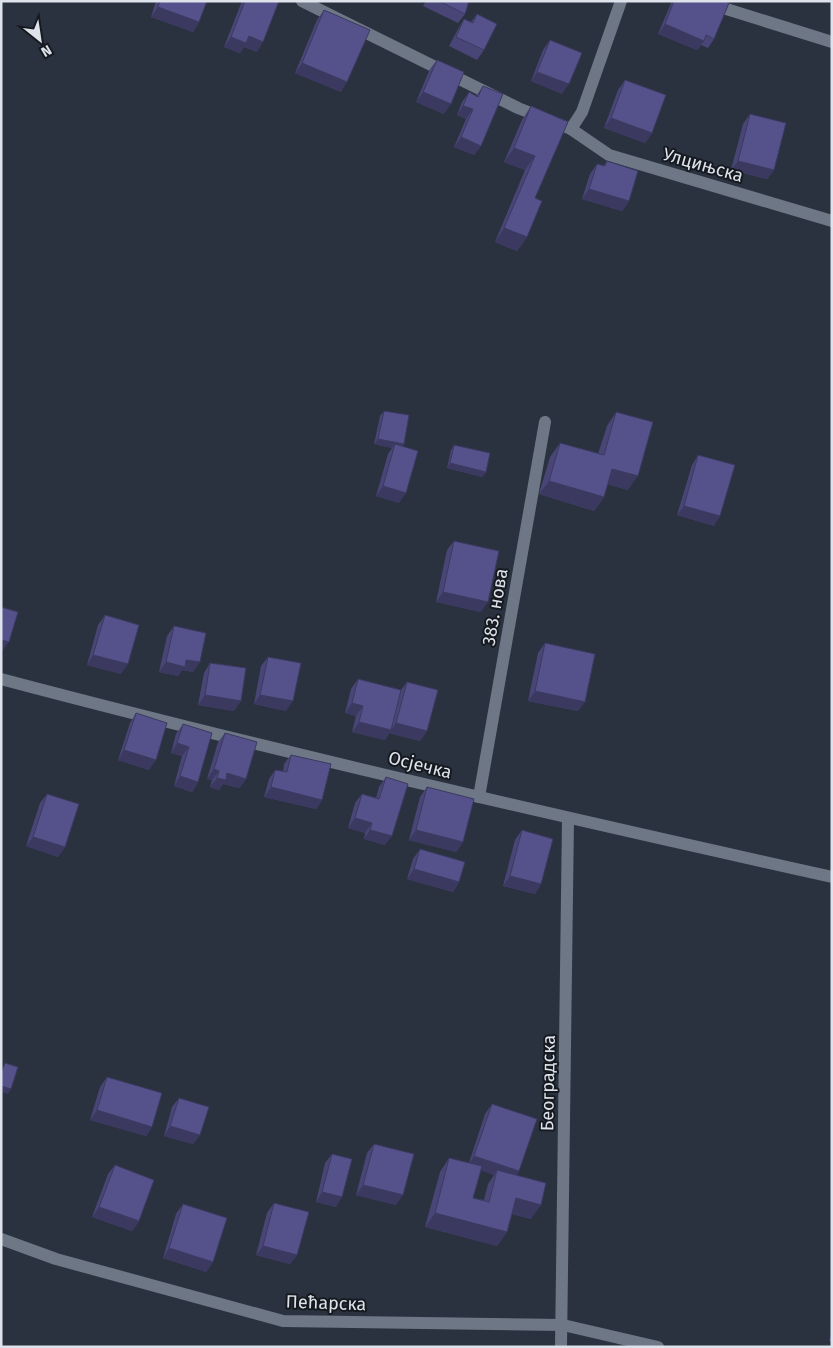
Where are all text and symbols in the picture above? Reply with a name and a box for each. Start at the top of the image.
north arrow [15,15,65,65]
text: N [38,41,55,61]
street label: Улцињска [660,143,746,187]
street label: 383. нова [477,567,513,647]
street label: Осјечка [386,746,454,784]
street label: Београдска [536,1035,560,1131]
street label: Пећарска [285,1291,367,1315]

